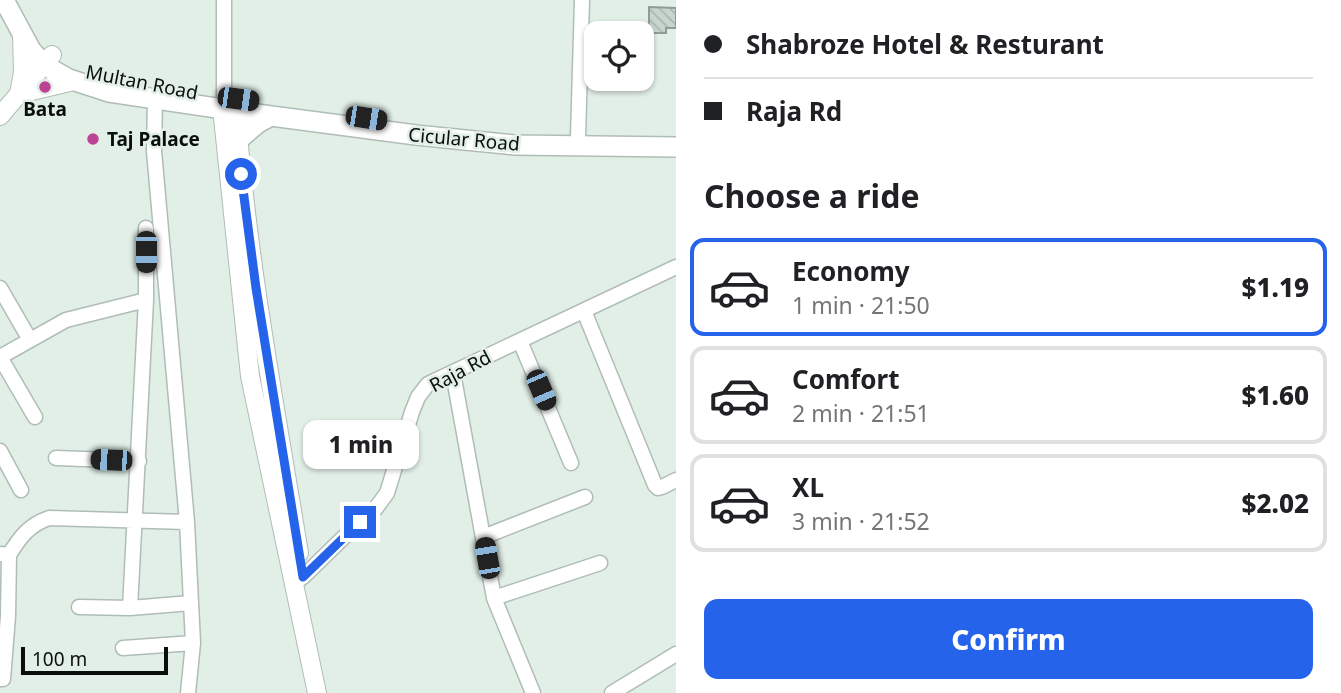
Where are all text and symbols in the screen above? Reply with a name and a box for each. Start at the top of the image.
map controls [584,21,654,91]
button: locate [584,21,654,91]
text: Shabroze Hotel & Resturant [746,26,1104,62]
street label: Multan Road [84,58,200,106]
marker: Bata [37,79,53,95]
car [216,86,261,112]
text: Raja Rd [746,93,842,129]
place label: Bata [23,96,67,122]
car [344,104,389,132]
street label: Cicular Road [407,121,521,157]
place label: Taj Palace [107,126,200,152]
marker: Taj Palace [85,131,101,147]
route start [225,158,257,190]
text: Choose a ride [704,174,920,217]
car [136,231,157,273]
text: Economy [792,253,910,289]
icon: car [708,256,771,319]
text: $1.19 [1242,269,1309,305]
text: 1 min · 21:50 [792,289,930,321]
street label: Raja Rd [425,344,495,398]
text: Comfort [792,361,900,397]
icon: car [708,364,771,427]
car [524,367,559,413]
text: $1.60 [1242,377,1309,413]
text: 2 min · 21:51 [792,397,930,429]
callout: 1 min [302,420,418,470]
text: 1 min [329,428,393,460]
car [90,449,133,471]
text: XL [792,469,824,505]
icon: car [708,472,771,535]
text: $2.02 [1242,485,1309,521]
text: 3 min · 21:52 [792,505,930,537]
route end [344,506,376,538]
car [474,535,501,581]
button: Confirm [704,599,1313,679]
scale bar [21,644,168,676]
text: 100 m [32,646,87,672]

